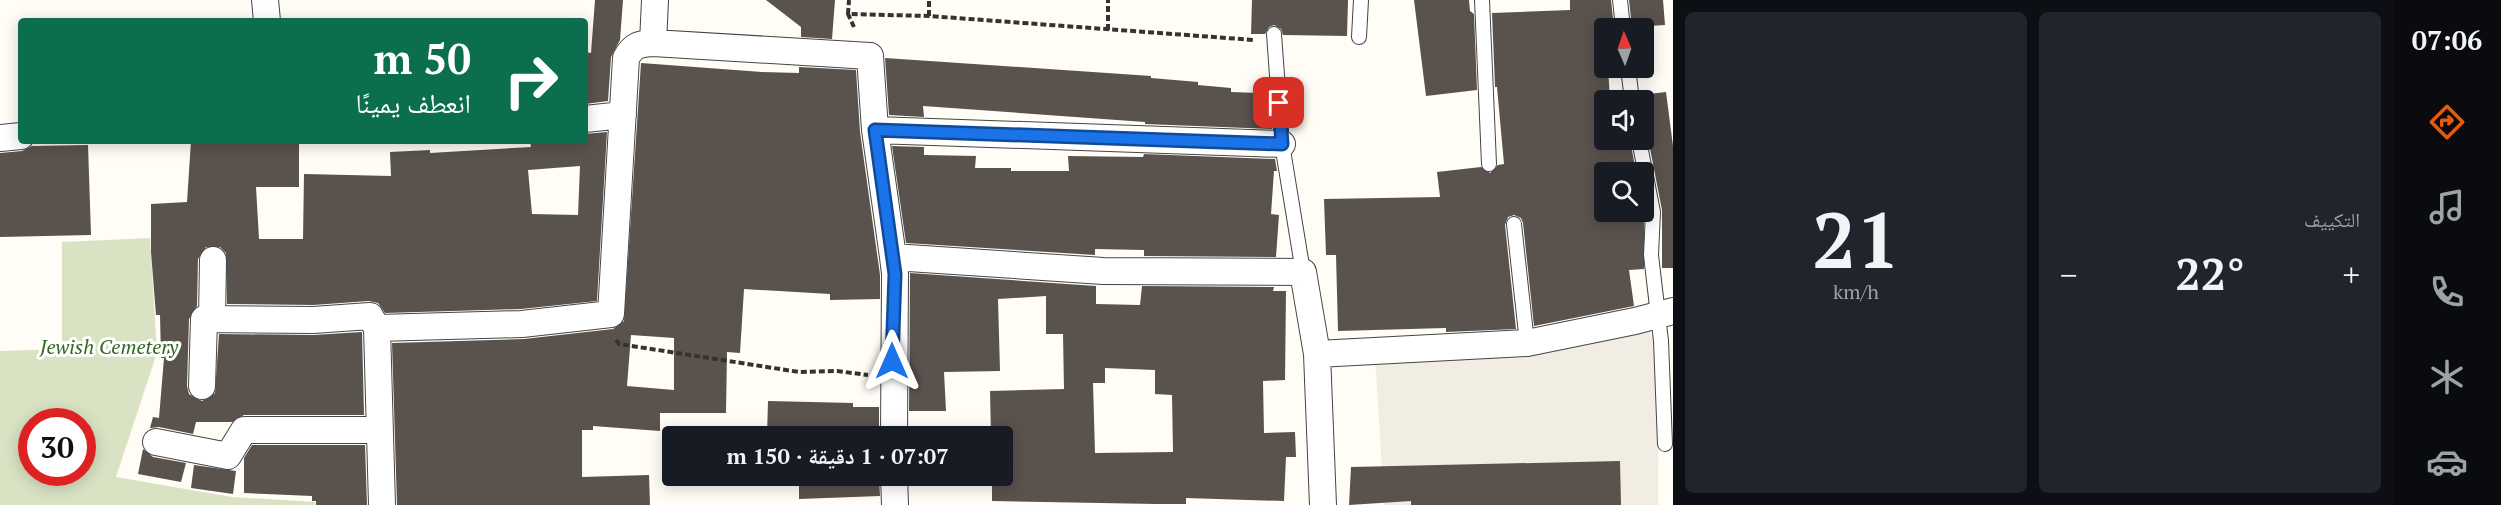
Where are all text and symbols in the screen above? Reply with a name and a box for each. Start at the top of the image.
north arrow [1594,18,1654,78]
map controls [1594,18,1654,222]
text: 07:06 [2412,22,2482,58]
text: 50 m [373,30,471,86]
icon: right [492,42,570,120]
pin [1253,77,1304,128]
text: انعطف يمينًا [356,85,471,121]
icon: arrive [1262,86,1295,119]
button: sound [1594,90,1654,150]
icon: directions [2426,101,2468,143]
button: search [1594,162,1654,222]
icon: music [2426,186,2468,228]
text: 21 [1812,187,1900,290]
text: التكييف [2304,206,2360,233]
text: 22° [2175,243,2245,303]
text: − [2060,253,2078,296]
text: + [2342,253,2360,296]
icon: phone [2426,271,2468,313]
text: km/h [1833,278,1879,305]
position arrow [860,329,924,393]
park label: Jewish Cemetery [39,333,179,360]
icon: climate [2426,356,2468,398]
speed limit sign: 30 [18,408,96,486]
text: 07:07 · 1 دقيقة · 150 m [726,441,949,470]
icon: car [2426,441,2468,483]

